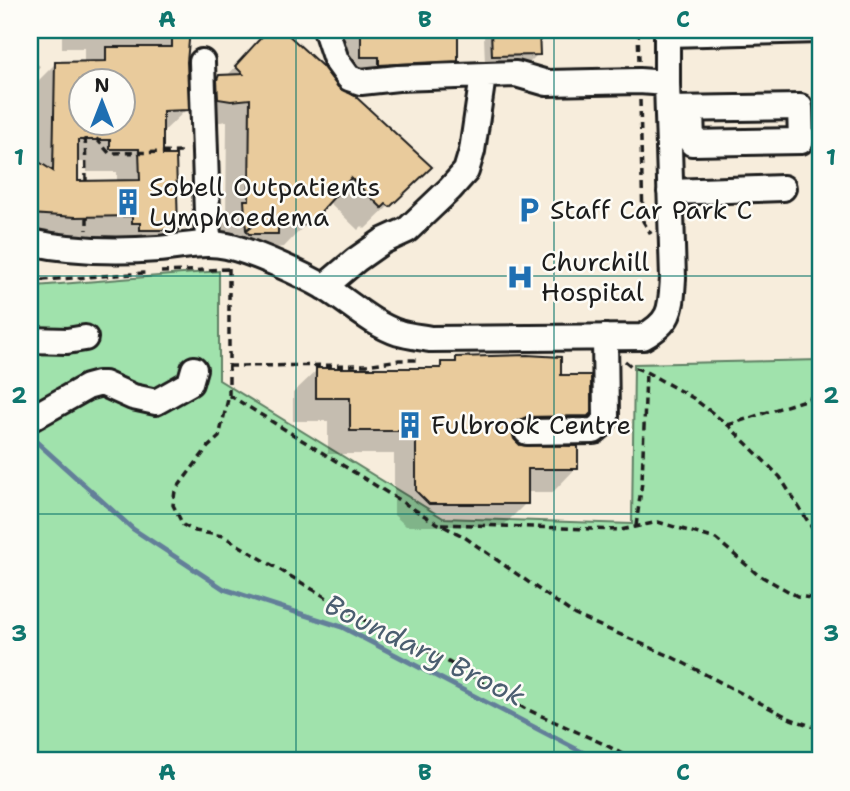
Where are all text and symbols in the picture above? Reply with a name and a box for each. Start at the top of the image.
text: A [158,4,176,34]
text: B [418,4,432,34]
text: C [676,4,690,34]
north arrow [66,66,136,136]
text: N [94,73,110,98]
text: 1 [14,142,24,172]
text: 1 [826,142,836,172]
place label: Sobell Outpatients Lymphoedema [149,169,380,234]
building icon: Sobell Outpatients Lymphoedema [113,187,143,217]
place label: Staff Car Park C [550,192,752,227]
parking icon: Staff Car Park C [514,195,544,225]
place label: Churchill Hospital [541,244,650,309]
hospital icon: Churchill Hospital [505,262,535,292]
text: 2 [11,380,27,410]
text: 2 [823,380,839,410]
place label: Fulbrook Centre [431,407,631,442]
building icon: Fulbrook Centre [395,410,425,440]
water label: Boundary Brook [318,585,532,715]
text: 3 [11,618,27,648]
text: 3 [823,618,839,648]
text: A [158,757,176,787]
text: B [418,757,432,787]
text: C [676,757,690,787]

